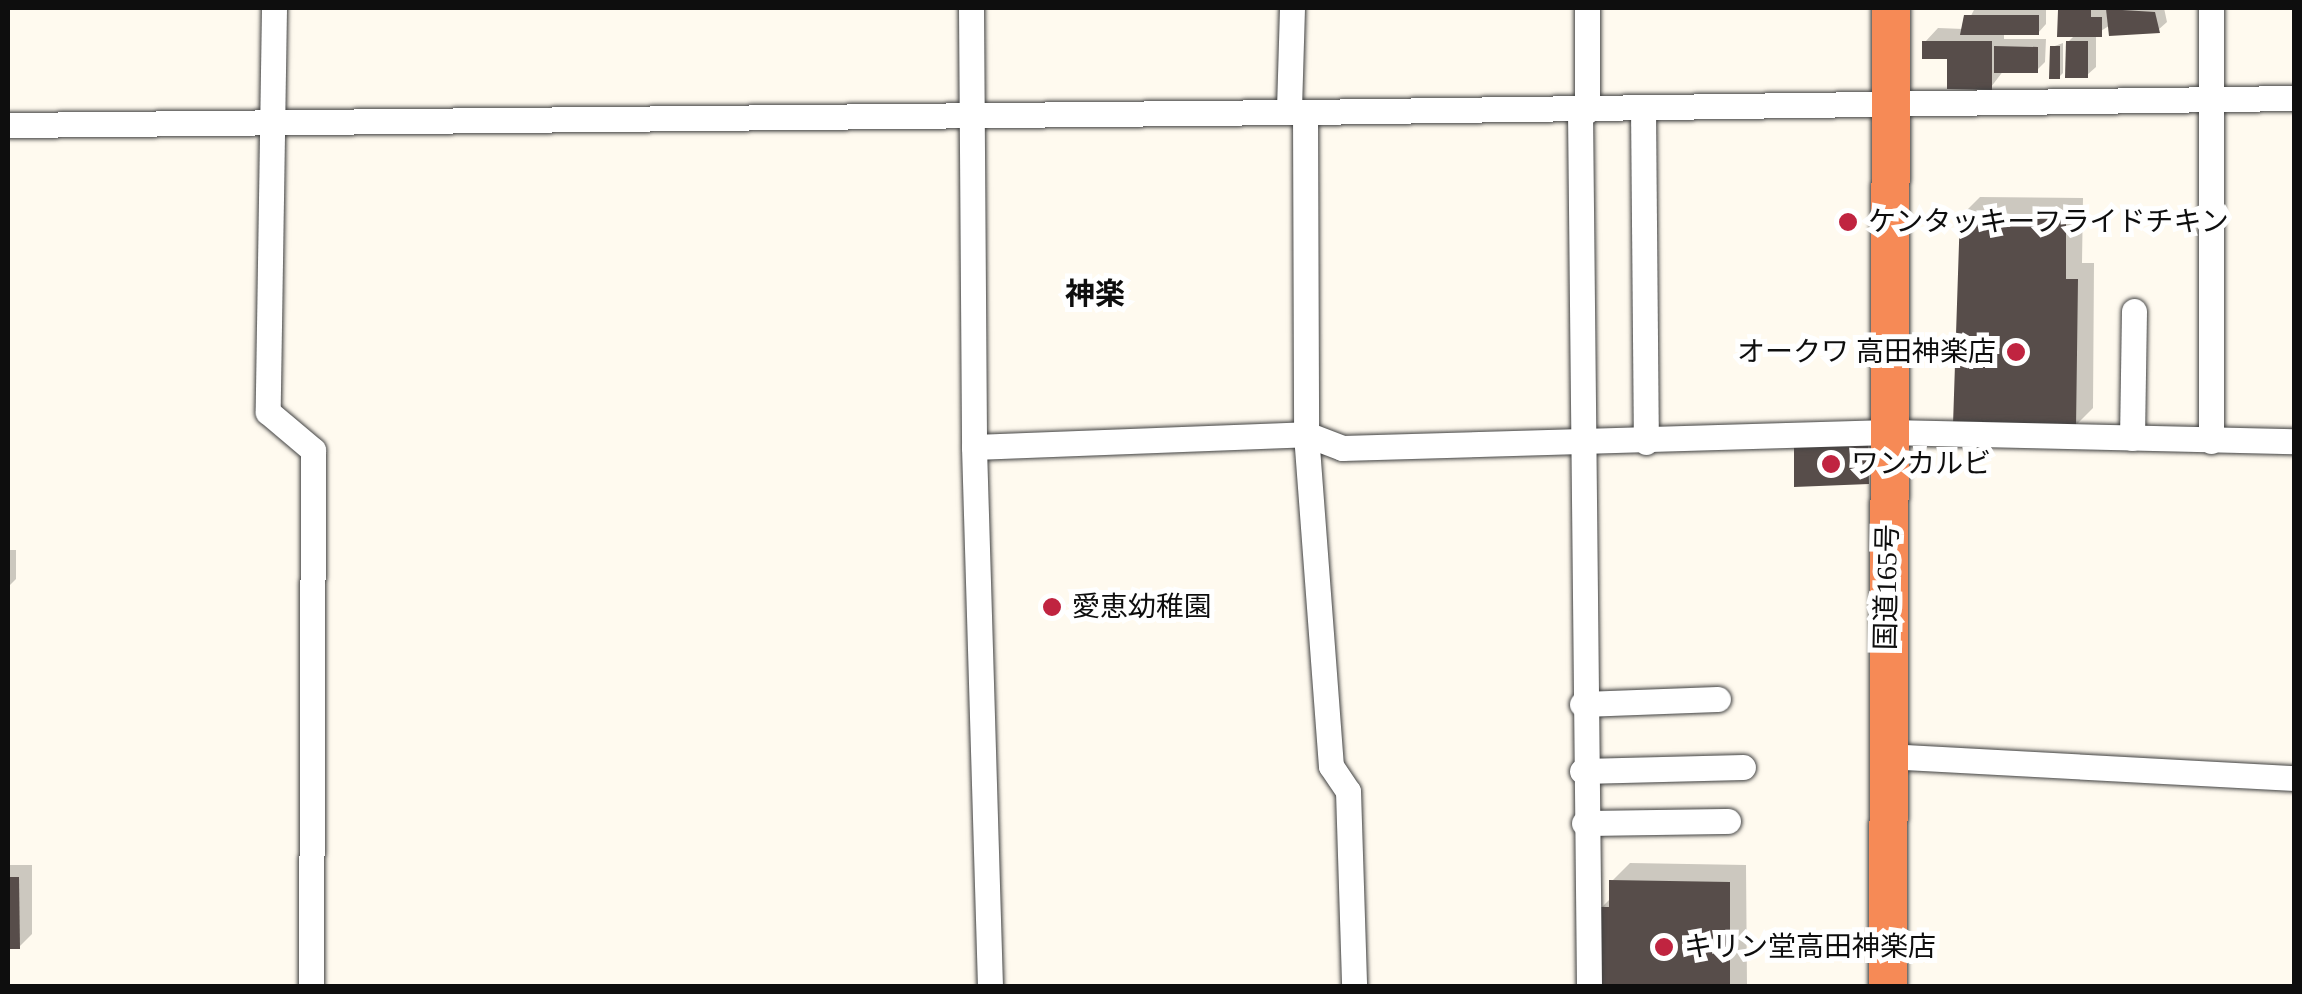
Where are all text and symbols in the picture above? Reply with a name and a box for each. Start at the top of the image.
place label: ケンタッキーフライドチキン [1868,205,2232,239]
marker: ケンタッキーフライドチキン [1837,211,1859,233]
district label: 神楽 [1065,276,1125,312]
place label: オークワ 高田神楽店 [1737,335,1996,369]
marker: オークワ 高田神楽店 [2005,341,2027,363]
place label: ワンカルビ [1851,447,1991,481]
marker: ワンカルビ [1820,453,1842,475]
street label: 国道165号 [1869,524,1905,650]
place label: 愛恵幼稚園 [1072,590,1212,624]
marker: 愛恵幼稚園 [1041,596,1063,618]
place label: キリン堂高田神楽店 [1684,930,1936,964]
marker: キリン堂高田神楽店 [1653,936,1675,958]

